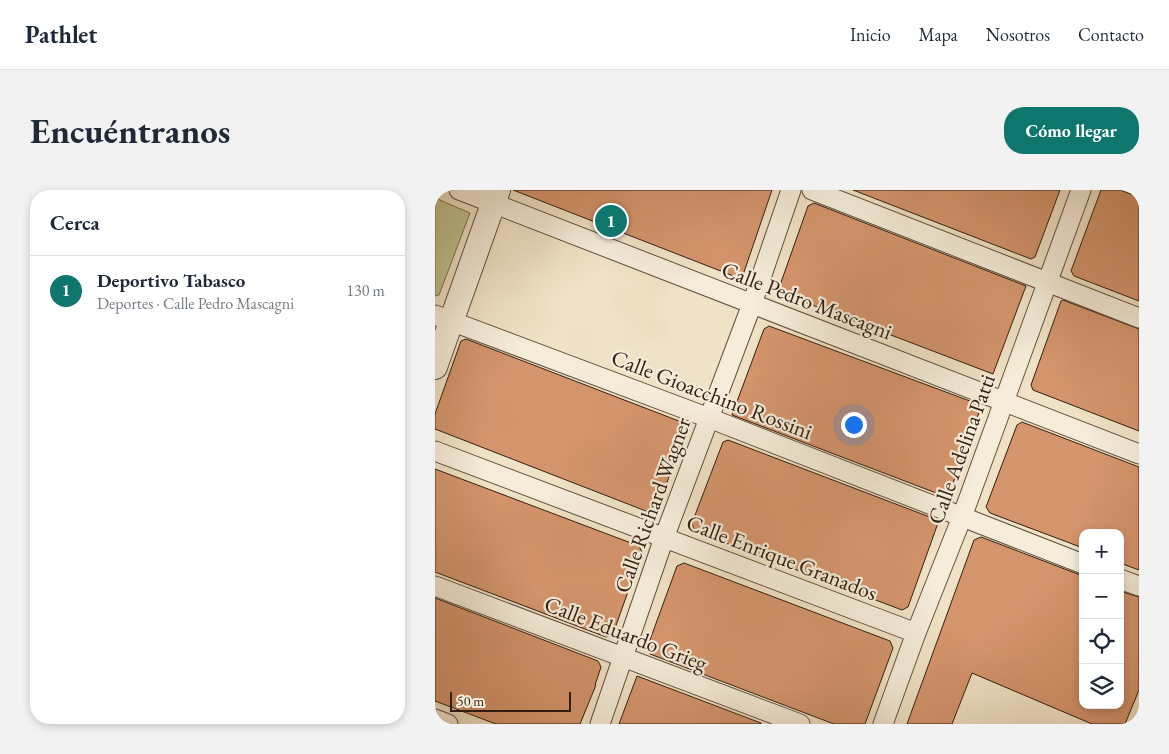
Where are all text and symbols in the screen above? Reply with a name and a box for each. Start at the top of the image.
text: Pathlet [25,19,97,50]
text: Inicio [850,23,891,46]
text: Mapa [919,23,958,46]
text: Nosotros [986,23,1050,46]
text: Contacto [1078,23,1144,46]
button: Cómo llegar [1004,107,1139,154]
text: Encuéntranos [30,108,230,153]
pin: 1 [595,202,627,240]
text: Cerca [50,209,100,236]
street label: Calle Pedro Mascagni [717,255,896,346]
text: Deportivo Tabasco [97,268,245,293]
text: 1 [62,280,70,301]
text: 130 m [346,280,385,301]
text: Deportes · Calle Pedro Mascagni [97,293,294,314]
street label: Calle Gioacchino Rossini [607,343,816,446]
street label: Calle Adelina Patti [921,370,1002,528]
your location [841,412,867,438]
street label: Calle Richard Wagner [607,413,698,597]
street label: Calle Enrique Granados [682,508,882,607]
map controls [1079,529,1124,709]
button: + [1079,529,1124,574]
button: − [1079,574,1124,619]
street label: Calle Eduardo Grieg [540,589,712,678]
button: locate [1079,619,1124,664]
button: layers [1079,664,1124,709]
scale bar [450,689,571,712]
text: 50 m [457,692,484,710]

